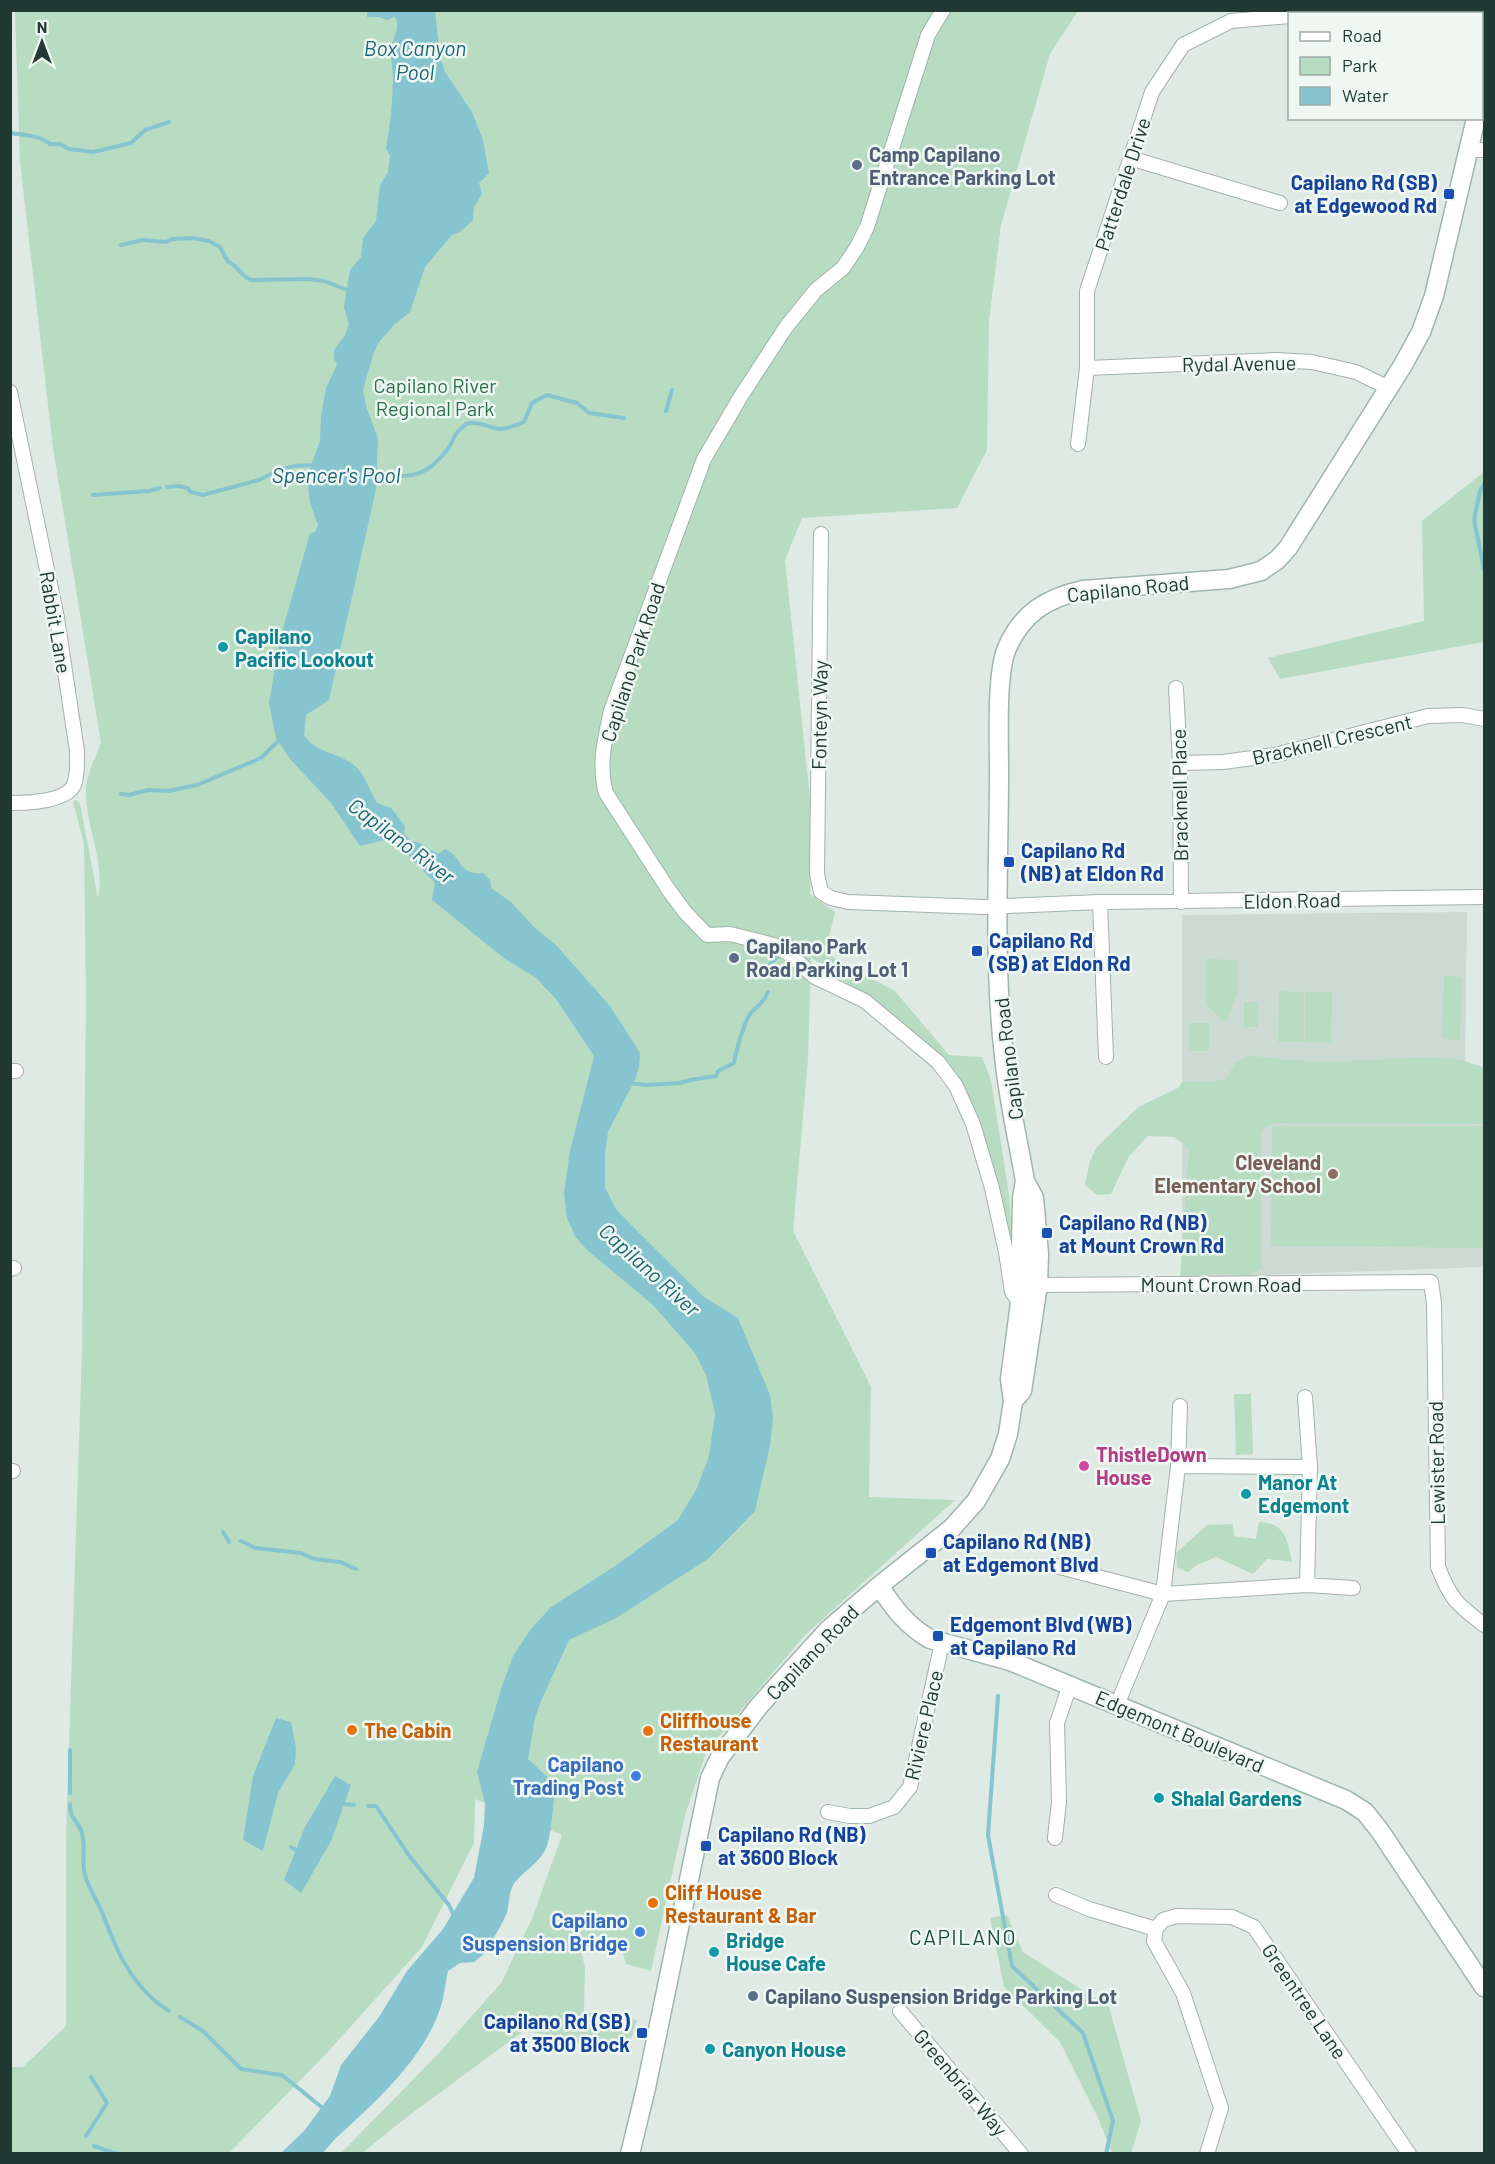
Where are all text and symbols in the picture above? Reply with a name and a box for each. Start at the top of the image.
north arrow [12,12,72,72]
legend [1288,12,1483,120]
text: N [37,17,47,36]
text: Road [1342,24,1382,46]
water label: Box Canyon Pool [364,35,466,84]
text: Park [1342,54,1377,76]
text: Water [1342,84,1389,106]
street label: Patterdale Drive [1089,114,1155,254]
place label: Camp Capilano Entrance Parking Lot [869,142,1055,189]
marker: Camp Capilano Entrance Parking Lot [850,158,864,172]
place label: Capilano Rd (SB) at Edgewood Rd [1291,170,1437,217]
marker: Capilano Rd (SB) at Edgewood Rd [1442,187,1456,201]
street label: Rydal Avenue [1182,350,1296,376]
park label: Capilano River Regional Park [373,373,497,420]
water label: Spencer's Pool [272,462,401,487]
street label: Rabbit Lane [35,569,77,675]
street label: Capilano Road [1066,570,1190,606]
street label: Capilano Park Road [595,579,669,745]
place label: Capilano Pacific Lookout [235,624,374,671]
marker: Capilano Pacific Lookout [216,640,230,654]
street label: Fonteyn Way [806,660,832,770]
street label: Bracknell Crescent [1250,709,1414,769]
street label: Bracknell Place [1166,729,1192,861]
water label: Capilano River [344,792,461,888]
place label: Capilano Rd (NB) at Eldon Rd [1020,838,1164,885]
marker: Capilano Rd (NB) at Eldon Rd [1002,855,1016,869]
street label: Eldon Road [1243,887,1341,913]
place label: Capilano Rd (SB) at Eldon Rd [988,928,1131,975]
place label: Capilano Park Road Parking Lot 1 [746,934,908,981]
marker: Capilano Rd (SB) at Eldon Rd [970,944,984,958]
marker: Capilano Park Road Parking Lot 1 [727,951,741,965]
street label: Capilano Road [989,997,1027,1121]
place label: Cleveland Elementary School [1154,1150,1321,1197]
marker: Cleveland Elementary School [1326,1167,1340,1181]
place label: Capilano Rd (NB) at Mount Crown Rd [1059,1210,1224,1257]
water label: Capilano River [595,1217,706,1321]
marker: Capilano Rd (NB) at Mount Crown Rd [1040,1226,1054,1240]
street label: Mount Crown Road [1140,1272,1302,1296]
street label: Lewister Road [1423,1401,1449,1525]
place label: ThistleDown House [1096,1442,1207,1489]
marker: ThistleDown House [1077,1459,1091,1473]
place label: Manor At Edgemont [1258,1470,1349,1517]
marker: Manor At Edgemont [1239,1487,1253,1501]
place label: Capilano Rd (NB) at Edgemont Blvd [943,1529,1099,1576]
marker: Capilano Rd (NB) at Edgemont Blvd [924,1546,938,1560]
street label: Capilano Road [761,1599,863,1705]
place label: Edgemont Blvd (WB) at Capilano Rd [950,1612,1131,1659]
marker: Edgemont Blvd (WB) at Capilano Rd [931,1629,945,1643]
street label: Riviere Place [899,1668,947,1782]
street label: Edgemont Boulevard [1092,1685,1268,1777]
place label: Cliffhouse Restaurant [660,1708,759,1755]
place label: The Cabin [364,1718,452,1742]
marker: The Cabin [345,1723,359,1737]
marker: Cliffhouse Restaurant [641,1724,655,1738]
place label: Capilano Trading Post [513,1752,624,1799]
marker: Capilano Trading Post [629,1769,643,1783]
place label: Shalal Gardens [1171,1786,1302,1810]
marker: Shalal Gardens [1152,1791,1166,1805]
place label: Capilano Rd (NB) at 3600 Block [718,1822,866,1869]
marker: Capilano Rd (NB) at 3600 Block [699,1839,713,1853]
place label: Cliff House Restaurant & Bar [665,1880,817,1927]
marker: Cliff House Restaurant & Bar [646,1896,660,1910]
place label: Capilano Suspension Bridge [462,1908,628,1955]
district label: CAPILANO [909,1924,1017,1949]
marker: Capilano Suspension Bridge [633,1925,647,1939]
place label: Bridge House Cafe [726,1928,826,1975]
street label: Greentree Lane [1258,1939,1352,2063]
marker: Bridge House Cafe [707,1945,721,1959]
place label: Capilano Suspension Bridge Parking Lot [765,1984,1117,2008]
marker: Capilano Suspension Bridge Parking Lot [746,1989,760,2003]
place label: Capilano Rd (SB) at 3500 Block [484,2009,630,2056]
street label: Greenbriar Way [909,2024,1013,2140]
marker: Capilano Rd (SB) at 3500 Block [635,2026,649,2040]
place label: Canyon House [722,2037,846,2061]
marker: Canyon House [703,2042,717,2056]

